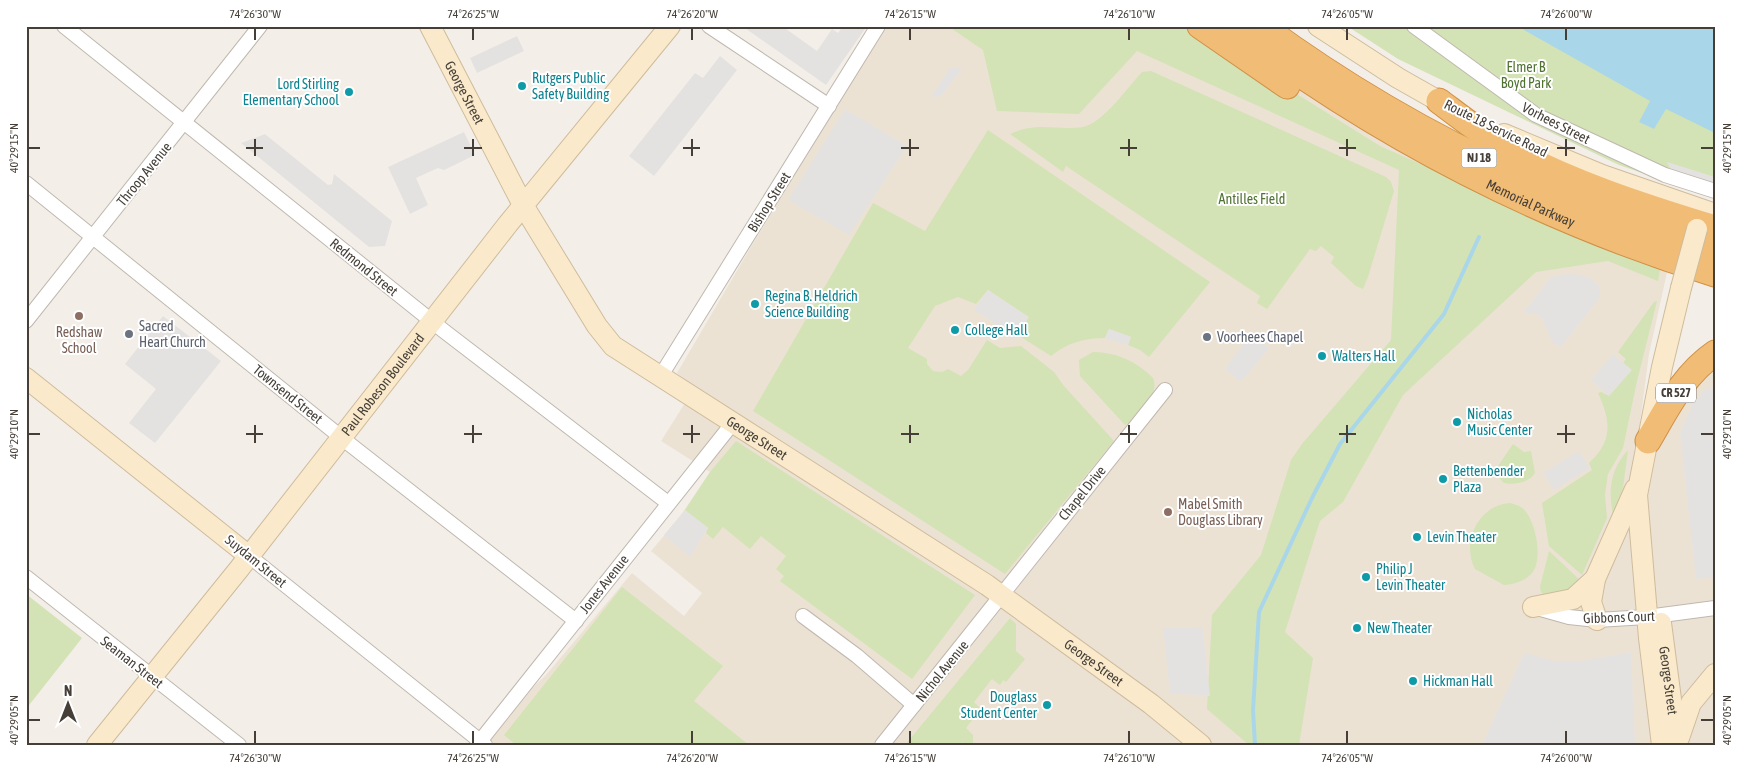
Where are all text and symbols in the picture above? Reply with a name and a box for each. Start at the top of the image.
text: 74°26'30"W [229,7,281,21]
text: 74°26'25"W [447,7,499,21]
text: 74°26'20"W [666,7,718,21]
text: 74°26'15"W [884,7,936,21]
text: 74°26'10"W [1103,7,1155,21]
text: 74°26'05"W [1321,7,1373,21]
text: 74°26'00"W [1540,7,1592,21]
street label: George Street [442,58,488,127]
park label: Elmer B Boyd Park [1501,59,1551,91]
place label: Rutgers Public Safety Building [532,70,609,102]
place label: Lord Stirling Elementary School [243,76,339,108]
marker: Rutgers Public Safety Building [516,80,528,92]
marker: Lord Stirling Elementary School [343,86,355,98]
street label: Route 18 Service Road [1442,96,1550,160]
street label: Vorhees Street [1519,99,1593,147]
text: 40°29'15"N [7,123,21,173]
text: 40°29'15"N [1720,123,1734,173]
street label: Throop Avenue [113,139,175,209]
road number: NJ 18 [1462,148,1496,168]
street label: Bishop Street [744,169,794,235]
street label: Memorial Parkway [1484,176,1578,230]
park label: Antilles Field [1219,191,1285,207]
street label: Redmond Street [327,235,401,299]
place label: Regina B. Heldrich Science Building [765,288,858,320]
marker: Regina B. Heldrich Science Building [749,298,761,310]
marker: Redshaw School [73,310,85,322]
place label: Sacred Heart Church [139,318,206,350]
place label: College Hall [965,322,1028,338]
place label: Redshaw School [56,324,103,356]
marker: College Hall [949,324,961,336]
marker: Sacred Heart Church [123,328,135,340]
place label: Voorhees Chapel [1217,329,1304,345]
street label: Paul Robeson Boulevard [338,330,428,439]
marker: Voorhees Chapel [1201,331,1213,343]
place label: Walters Hall [1332,348,1396,364]
marker: Walters Hall [1316,350,1328,362]
street label: Townsend Street [250,361,326,427]
road number: CR 527 [1656,383,1696,402]
place label: Nicholas Music Center [1467,406,1533,438]
text: 40°29'10"N [7,409,21,459]
text: 40°29'10"N [1720,409,1734,459]
street label: George Street [724,413,790,463]
marker: Nicholas Music Center [1451,416,1463,428]
street label: Chapel Drive [1055,463,1109,523]
place label: Bettenbender Plaza [1453,463,1525,495]
marker: Bettenbender Plaza [1437,473,1449,485]
place label: Mabel Smith Douglass Library [1178,496,1263,528]
marker: Mabel Smith Douglass Library [1162,506,1174,518]
place label: Levin Theater [1427,529,1497,545]
street label: Suydam Street [222,531,290,591]
marker: Levin Theater [1411,531,1423,543]
street label: Jones Avenue [576,552,632,616]
place label: Philip J Levin Theater [1376,561,1446,593]
marker: Philip J Levin Theater [1360,571,1372,583]
street label: Gibbons Court [1583,608,1655,626]
place label: New Theater [1367,620,1433,636]
marker: New Theater [1351,622,1363,634]
street label: Seaman Street [98,633,166,691]
street label: George Street [1061,636,1126,689]
street label: Nichol Avenue [912,637,972,705]
street label: George Street [1656,645,1681,716]
place label: Hickman Hall [1423,673,1493,689]
marker: Hickman Hall [1407,675,1419,687]
north arrow [42,678,92,728]
text: N [64,683,72,699]
place label: Douglass Student Center [961,689,1038,721]
text: 40°29'05"N [7,695,21,745]
text: 40°29'05"N [1720,695,1734,745]
marker: Douglass Student Center [1041,699,1053,711]
text: 74°26'30"W [229,751,281,765]
text: 74°26'25"W [447,751,499,765]
text: 74°26'20"W [666,751,718,765]
text: 74°26'15"W [884,751,936,765]
text: 74°26'10"W [1103,751,1155,765]
text: 74°26'05"W [1321,751,1373,765]
text: 74°26'00"W [1540,751,1592,765]

